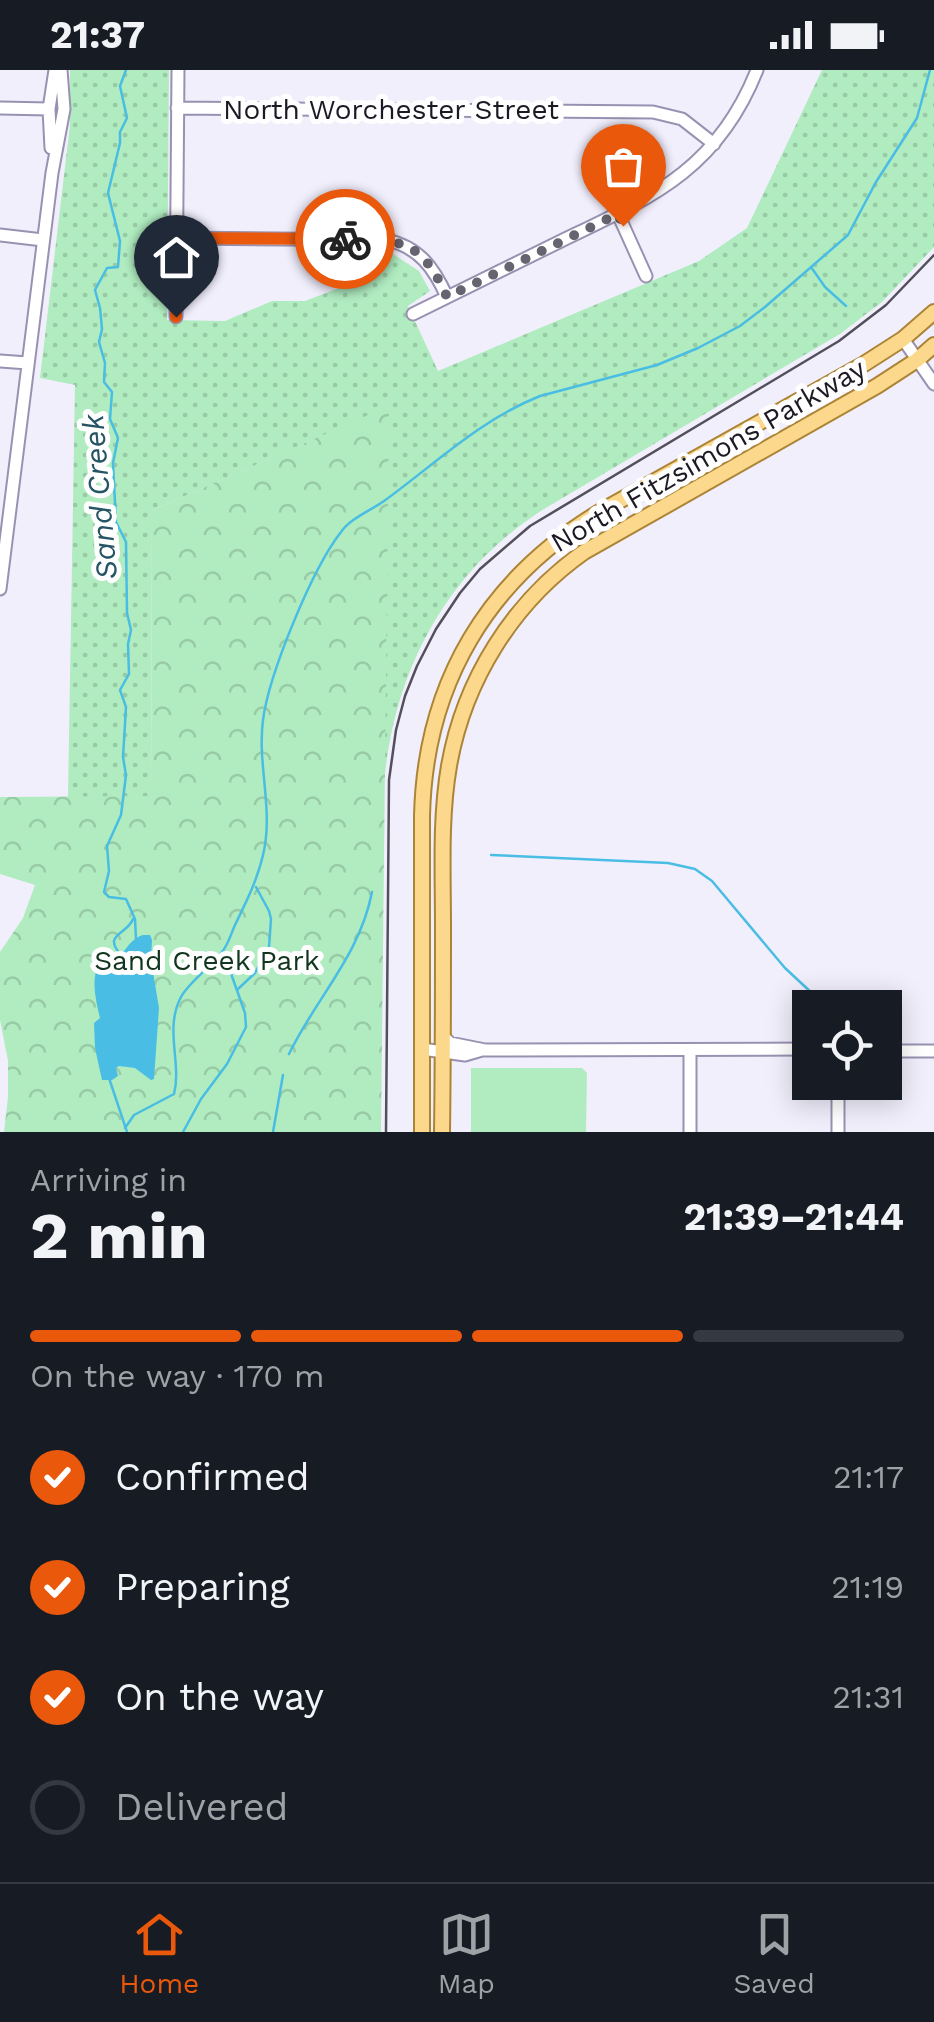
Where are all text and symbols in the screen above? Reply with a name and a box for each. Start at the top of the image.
text: 21:37 [50,13,145,57]
street label: North Worchester Street [223,93,559,126]
pin [581,124,666,227]
icon: bag [596,139,651,194]
courier [295,189,395,289]
icon: bike [318,212,373,267]
pin [134,215,219,318]
icon: home [149,230,204,285]
street label: North Fitzsimons Parkway [545,351,872,559]
water label: Sand Creek [75,411,124,581]
park label: Sand Creek Park [94,944,320,977]
map controls [792,990,902,1100]
button: locate [792,990,902,1100]
text: Arriving in [30,1161,187,1199]
text: 21:39–21:44 [683,1195,904,1239]
text: 2 min [30,1198,208,1274]
text: On the way · 170 m [30,1357,325,1395]
icon: check [30,1450,85,1505]
text: Confirmed [115,1455,310,1499]
text: 21:17 [833,1458,904,1496]
icon: check [30,1560,85,1615]
text: Preparing [115,1565,290,1609]
text: 21:19 [831,1568,904,1606]
icon: check [30,1670,85,1725]
text: On the way [115,1675,324,1719]
text: 21:31 [832,1678,904,1716]
text: Delivered [115,1785,288,1829]
tab: Home [119,1907,199,2000]
tab: Map [438,1907,495,2000]
tab: Saved [733,1907,815,2000]

